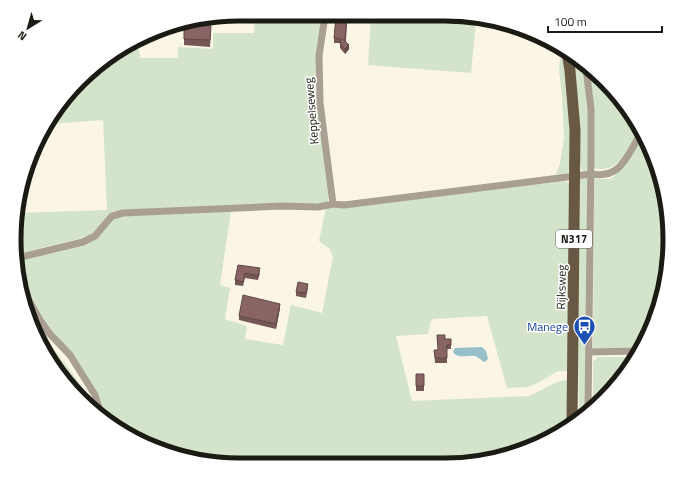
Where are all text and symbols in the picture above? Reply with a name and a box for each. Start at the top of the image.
north arrow [8,8,48,48]
scale bar [548,8,662,34]
text: 100 m [554,12,587,31]
text: N [14,27,30,45]
street label: Keppelseweg [299,77,323,145]
road number: N317 [556,230,592,248]
street label: Rijksweg [551,264,571,310]
bus stop icon: Manege [571,313,597,346]
place label: Manege [527,317,568,336]

